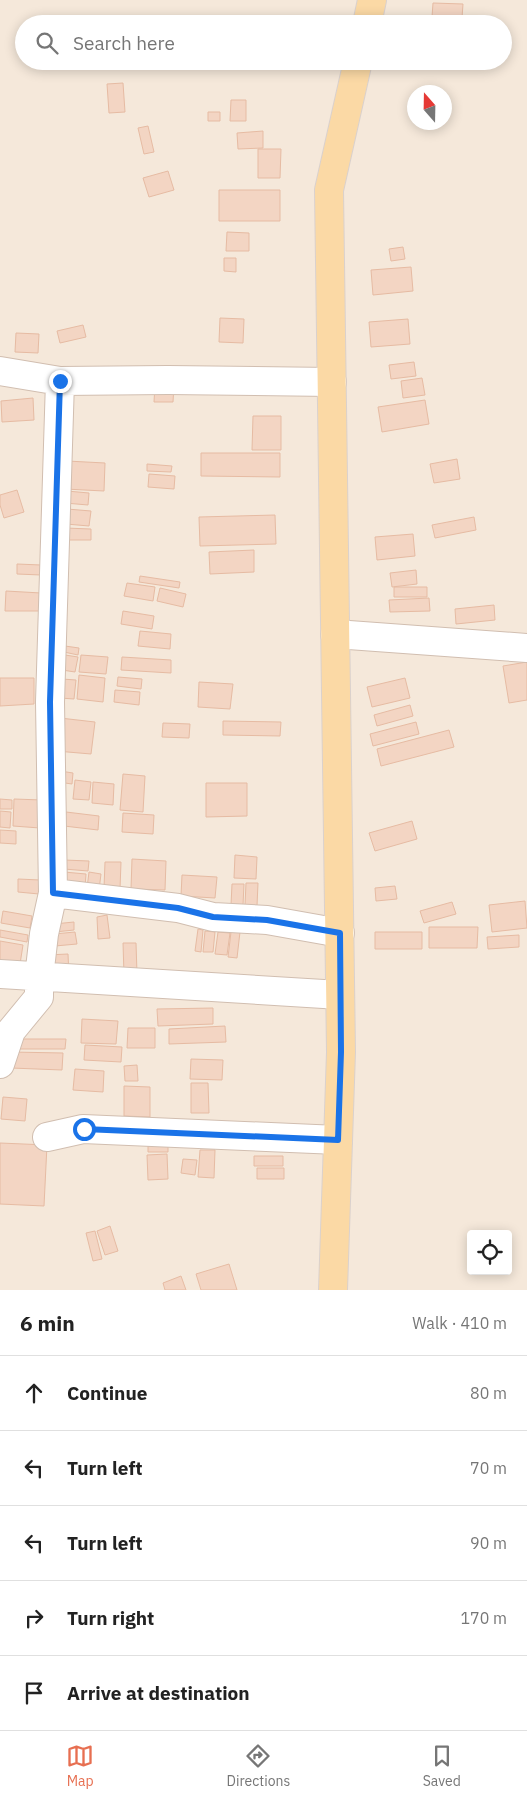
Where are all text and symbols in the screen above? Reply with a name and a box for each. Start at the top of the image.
search box [15,15,512,70]
icon: search [33,29,61,57]
text: Search here [73,31,175,55]
north arrow [407,85,452,130]
route end [49,370,72,393]
route start [73,1118,96,1141]
map controls [467,1230,512,1275]
button: locate [467,1230,512,1275]
text: 6 min [20,1309,75,1337]
text: Walk · 410 m [412,1313,507,1333]
icon: ahead [20,1379,48,1407]
text: Continue [67,1381,147,1405]
text: 80 m [470,1383,507,1403]
icon: left [20,1454,48,1482]
text: Turn left [67,1456,143,1480]
text: 70 m [470,1458,507,1478]
icon: left [20,1529,48,1557]
text: Turn left [67,1531,143,1555]
text: 90 m [470,1533,507,1553]
icon: right [20,1604,48,1632]
text: Turn right [67,1606,154,1630]
text: 170 m [460,1608,507,1628]
icon: arrive [20,1679,48,1707]
text: Arrive at destination [67,1681,250,1705]
tab: Map [66,1742,94,1790]
tab: Directions [227,1742,290,1790]
tab: Saved [423,1742,461,1790]

